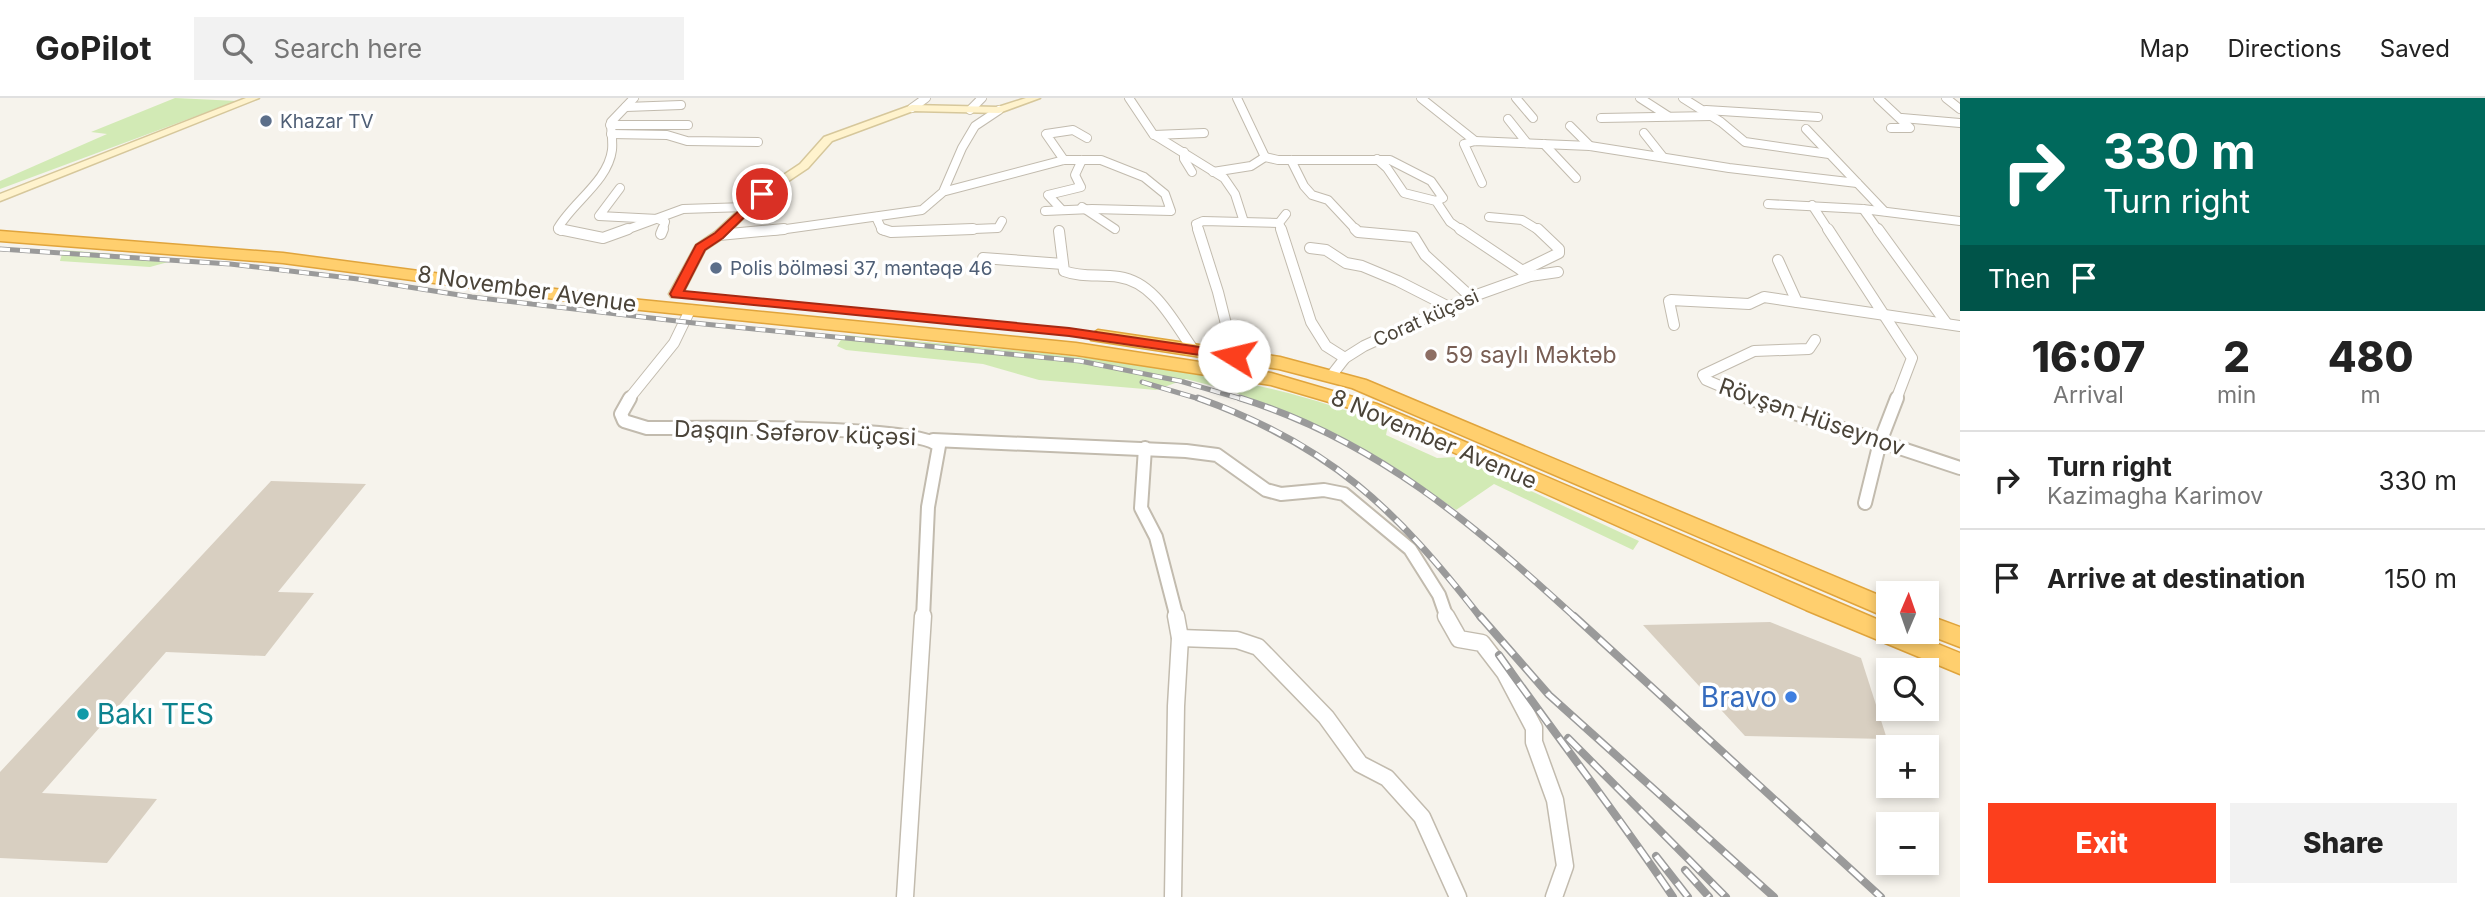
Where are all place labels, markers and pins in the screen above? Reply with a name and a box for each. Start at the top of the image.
place label: Khazar TV [280,110,374,133]
marker: Khazar TV [258,113,274,129]
pin [732,164,792,224]
place label: Polis bölməsi 37, məntəqə 46 [730,257,992,280]
marker: Polis bölməsi 37, məntəqə 46 [708,260,724,276]
place label: 59 saylı Məktəb [1445,341,1617,369]
marker: 59 saylı Məktəb [1423,347,1439,363]
place label: Bravo [1701,680,1777,714]
marker: Bravo [1783,689,1799,705]
place label: Bakı TES [97,697,214,731]
marker: Bakı TES [75,706,91,722]

